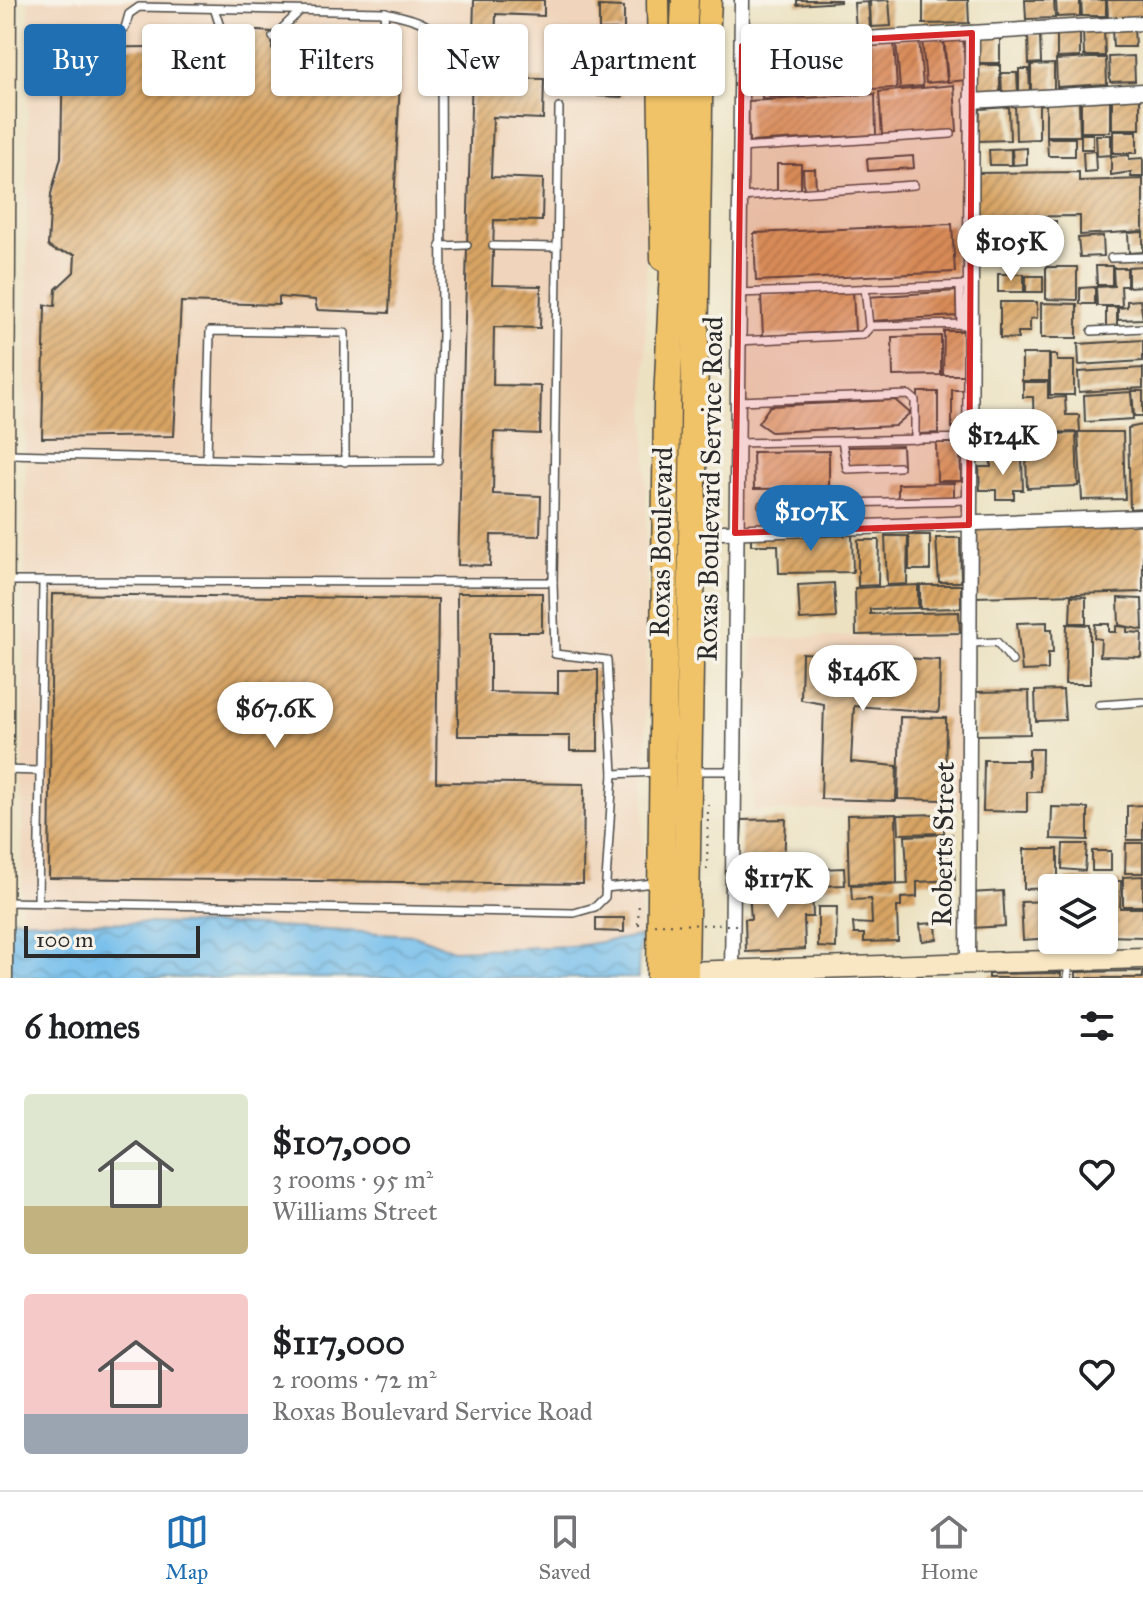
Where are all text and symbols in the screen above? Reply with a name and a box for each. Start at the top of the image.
chip: Buy [24,24,126,96]
chip: Rent [142,24,255,96]
chip: Filters [271,24,402,96]
chip: New [418,24,528,96]
chip: Apartment [544,24,725,96]
chip: House [741,24,872,96]
pin: $105K [955,215,1067,283]
text: $105K [975,225,1047,257]
street label: Roxas Boulevard Service Road [689,316,731,662]
pin: $124K [947,409,1059,477]
text: $124K [967,419,1039,451]
street label: Roxas Boulevard [642,446,680,638]
pin: $107K [755,485,867,553]
text: $107K [774,495,848,527]
pin: $146K [807,645,919,713]
text: $146K [827,655,899,687]
pin: $67.6K [210,682,340,750]
text: $67.6K [235,692,315,724]
street label: Roberts Street [924,761,962,927]
pin: $117K [722,852,834,920]
text: $117K [744,862,812,894]
map controls [1038,874,1118,954]
button: layers [1038,874,1118,954]
scale bar [24,922,200,958]
text: 100 m [36,926,93,953]
icon: filters [1075,1004,1119,1048]
text: 6 homes [24,1006,140,1047]
text: $107,000 [272,1122,411,1163]
icon: home [88,1126,184,1222]
icon: heart [1075,1152,1119,1196]
text: 3 rooms · 95 m² [272,1163,433,1195]
text: Williams Street [272,1195,438,1227]
text: $117,000 [272,1322,405,1363]
icon: home [88,1326,184,1422]
icon: heart [1075,1352,1119,1396]
text: 2 rooms · 72 m² [272,1363,436,1395]
text: Roxas Boulevard Service Road [272,1395,593,1427]
tab: Map [165,1510,209,1585]
tab: Saved [539,1510,591,1585]
tab: Home [921,1510,978,1585]

